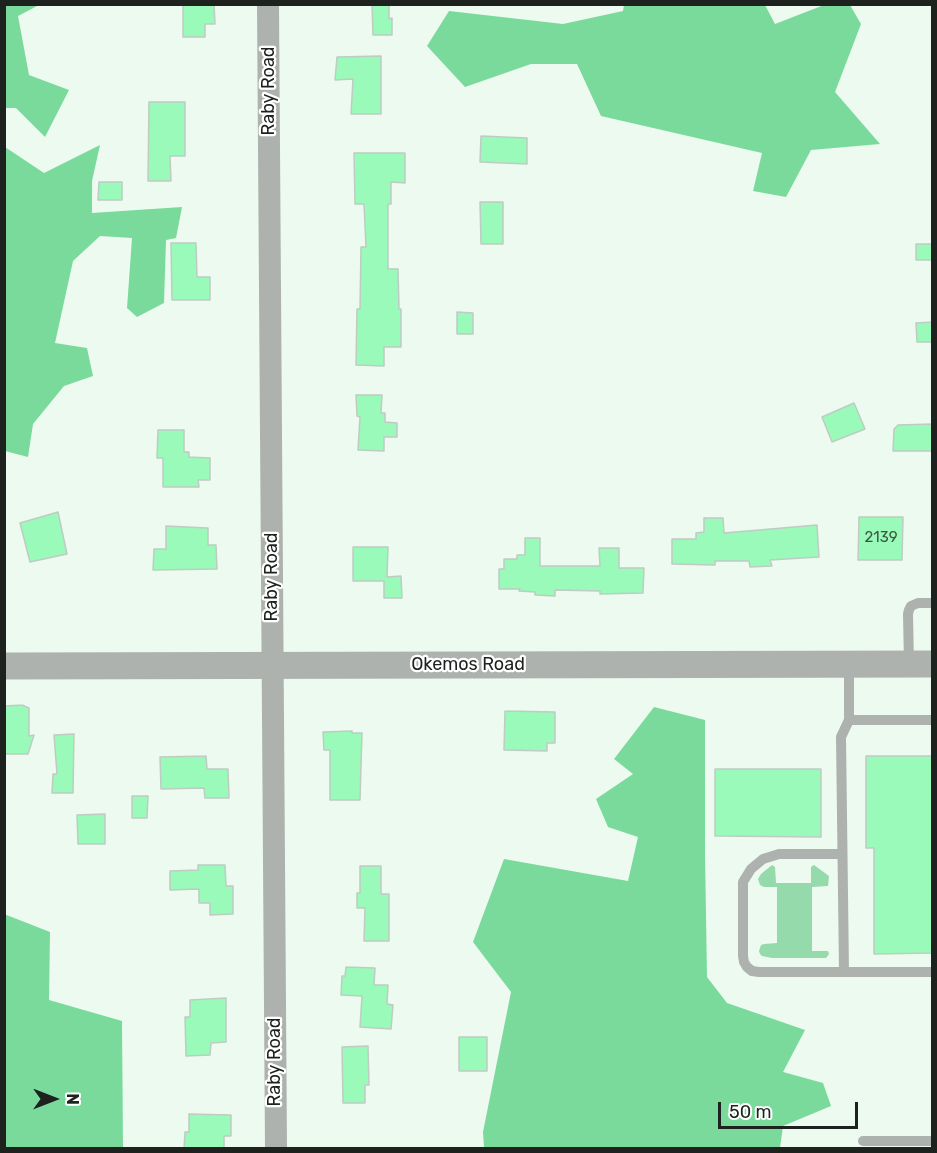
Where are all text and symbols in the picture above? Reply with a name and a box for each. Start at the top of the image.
street label: Raby Road [258,46,280,136]
house number: 2139 [864,529,898,547]
street label: Raby Road [261,532,283,622]
street label: Okemos Road [411,654,525,676]
street label: Raby Road [264,1017,286,1107]
north arrow [24,1069,84,1129]
scale bar [721,1090,860,1128]
text: N [63,1093,82,1105]
text: 50 m [729,1101,772,1123]

